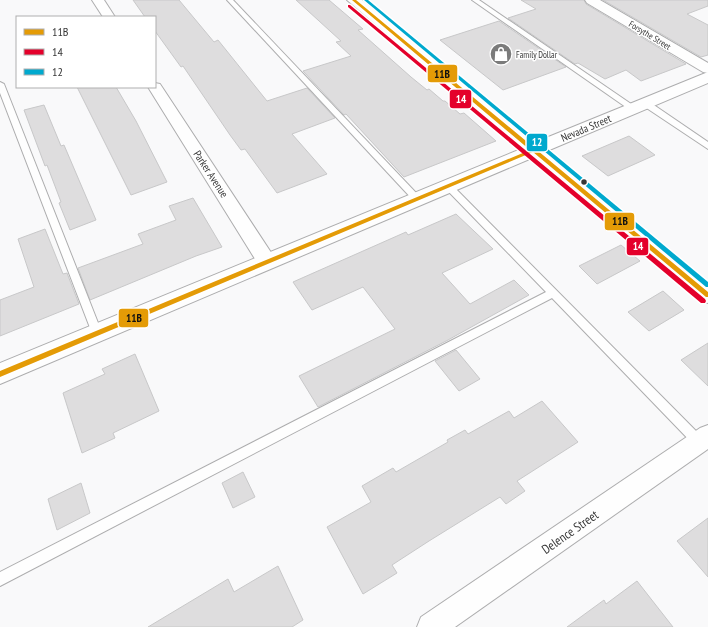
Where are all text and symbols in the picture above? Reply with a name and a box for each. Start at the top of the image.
legend [16,16,156,88]
street label: Forsythe Street [627,18,674,52]
text: 11B [52,24,69,39]
shop icon: Family Dollar [488,41,514,67]
text: 14 [52,44,63,59]
place label: Family Dollar [516,49,558,60]
text: 12 [52,64,63,79]
line badge: 11B [427,64,458,83]
text: 11B [434,67,451,81]
line badge: 14 [449,89,472,109]
text: 14 [456,92,467,106]
street label: Nevada Street [559,111,613,145]
line badge: 12 [526,133,548,152]
text: 12 [532,135,542,149]
street label: Parker Avenue [191,148,232,201]
unlabelled marker [579,177,589,187]
line badge: 11B [604,212,635,231]
text: 11B [612,214,629,228]
line badge: 14 [626,237,649,256]
text: 14 [633,239,644,253]
line badge: 11B [118,308,149,328]
text: 11B [126,311,143,325]
street label: Delence Street [538,506,602,558]

